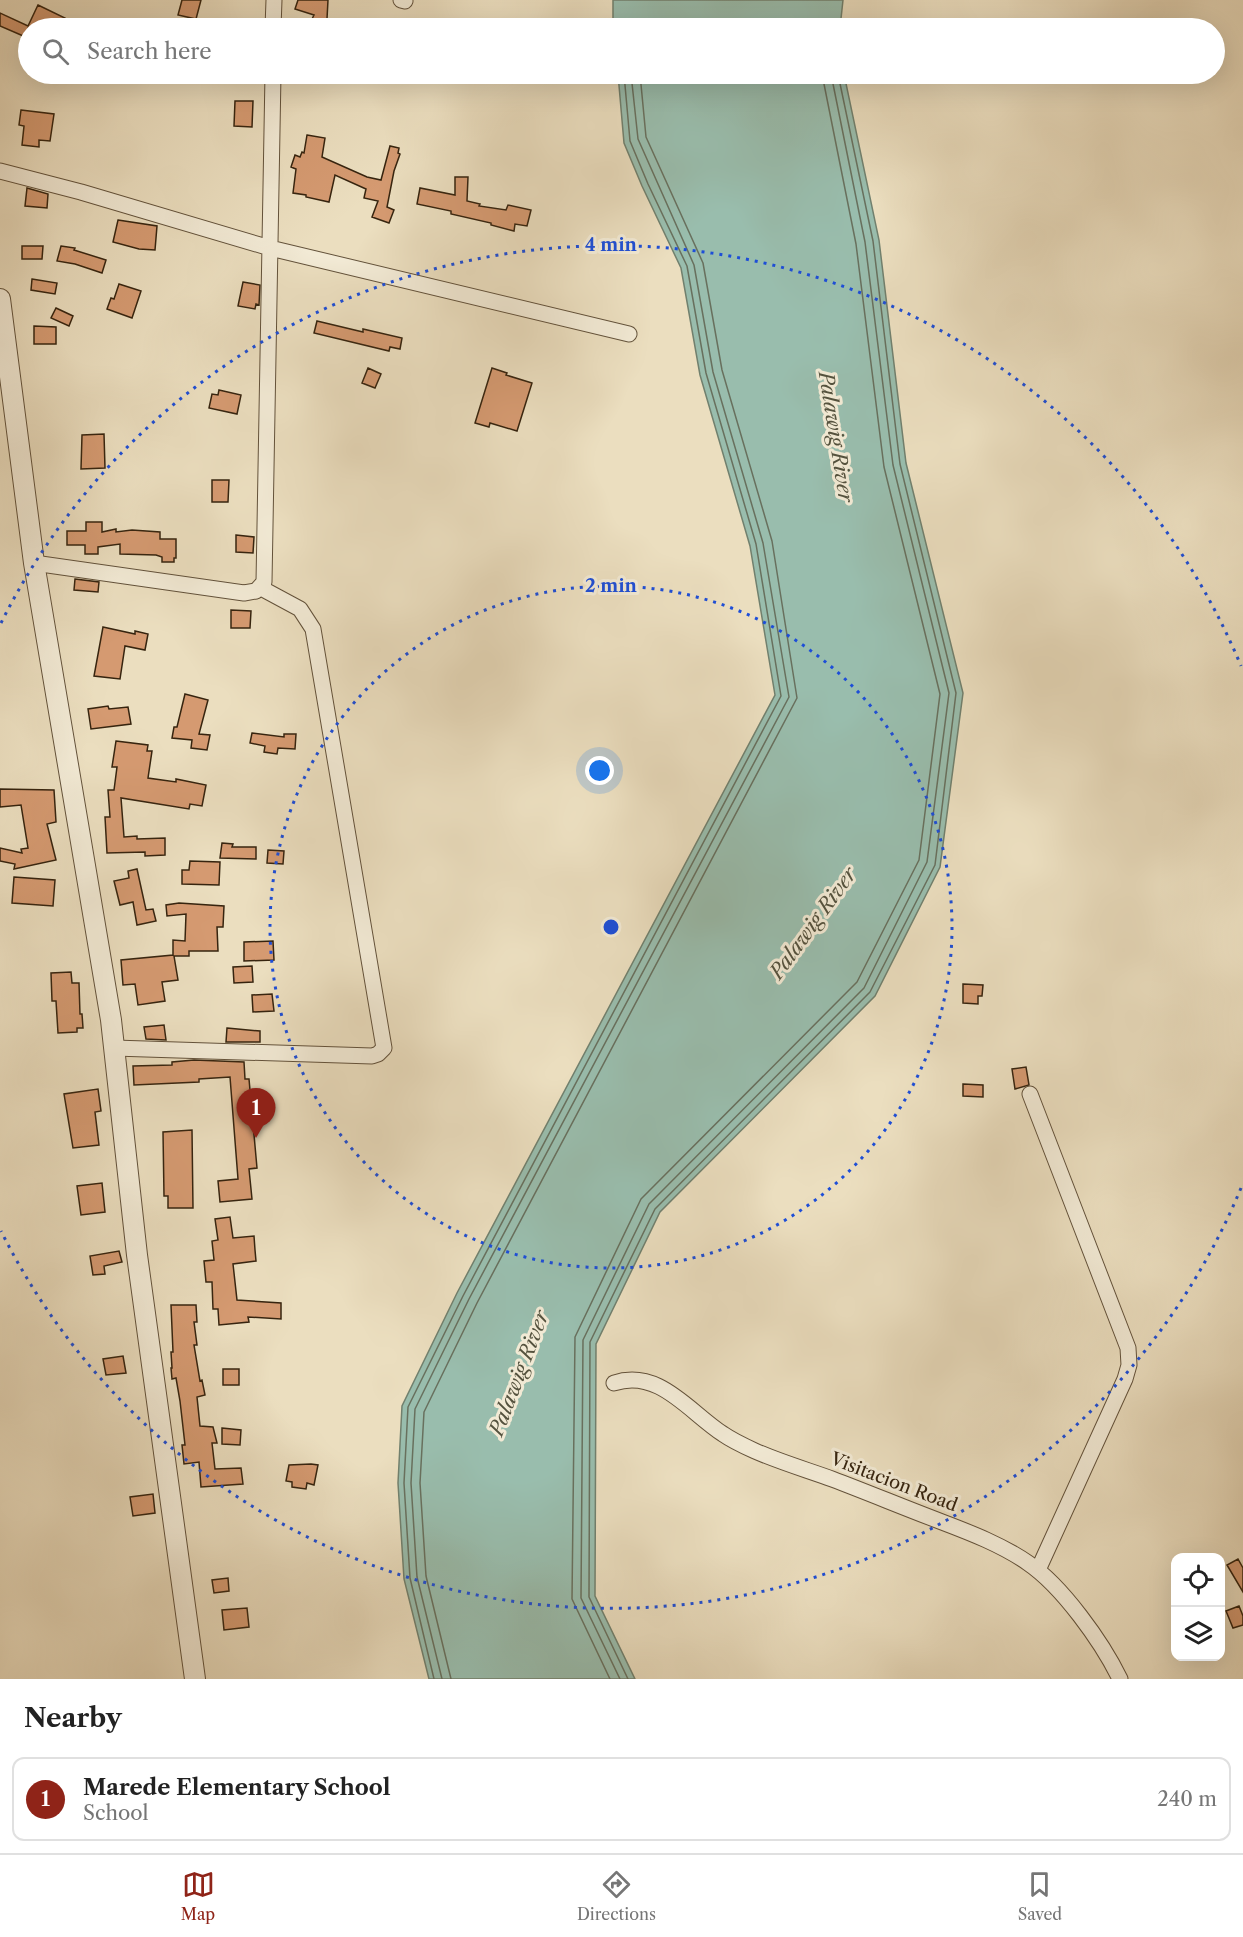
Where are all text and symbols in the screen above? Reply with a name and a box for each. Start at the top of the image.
search box [18,18,1225,84]
icon: search [39,35,72,68]
text: Search here [87,38,212,65]
text: 4 min [585,234,638,256]
water label: Palawig River [814,368,858,506]
text: 2 min [585,575,638,597]
your location [585,756,614,785]
water label: Palawig River [763,861,863,985]
centre of rings [601,917,621,937]
pin: 1 [236,1088,276,1138]
water label: Palawig River [483,1305,554,1441]
street label: Visitacion Road [826,1447,961,1516]
map controls [1171,1553,1225,1661]
button: locate [1171,1553,1225,1607]
button: layers [1171,1607,1225,1661]
text: Nearby [24,1702,122,1734]
text: Marede Elementary School [83,1774,391,1801]
text: 1 [41,1787,50,1811]
text: 240 m [1157,1787,1217,1811]
text: School [83,1801,148,1825]
tab: Map [181,1868,215,1924]
tab: Directions [577,1868,656,1924]
tab: Saved [1018,1868,1062,1924]

